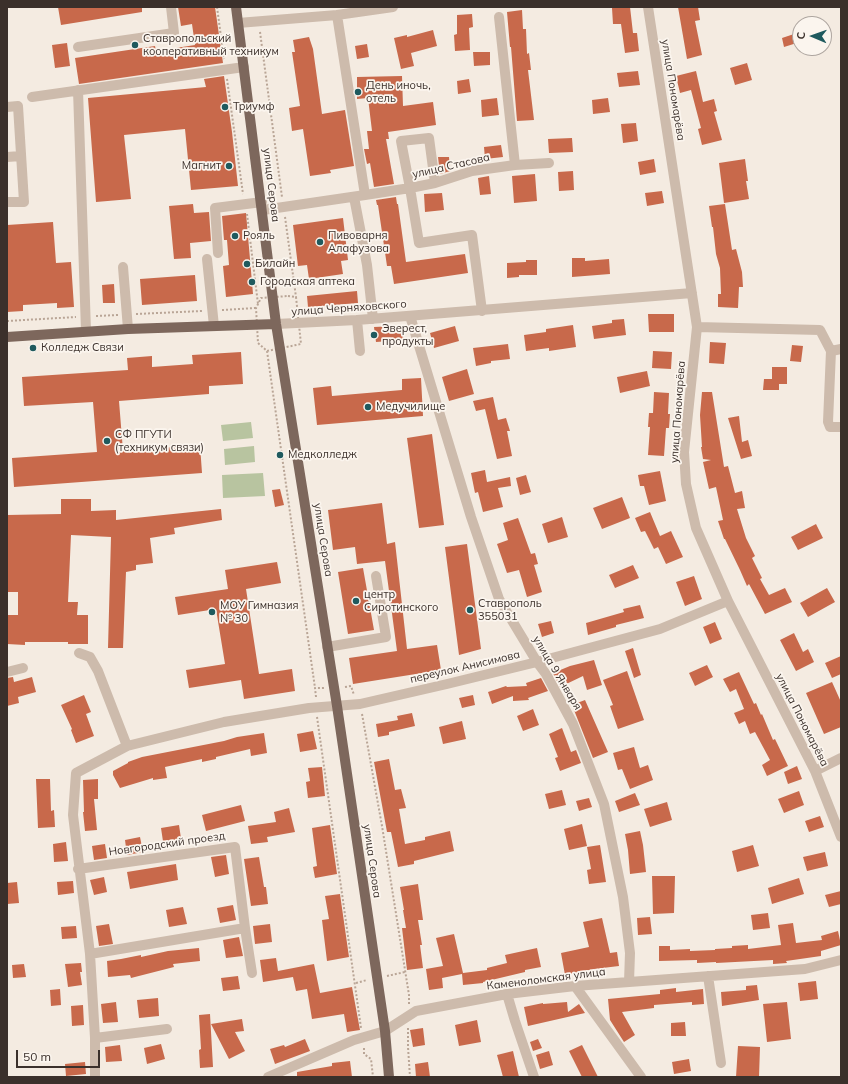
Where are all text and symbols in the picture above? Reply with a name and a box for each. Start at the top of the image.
north arrow [792,16,832,56]
place label: Ставропольский кооперативный техникум [143,32,279,58]
text: С [794,32,808,40]
street label: улица Пономарёва [658,38,688,142]
marker: Ставропольский кооперативный техникум [130,40,140,50]
place label: День иночь, отель [366,79,431,105]
marker: День иночь, отель [353,87,363,97]
place label: Триумф [233,100,274,114]
marker: Триумф [220,102,230,112]
street label: улица Серова [260,147,282,223]
street label: улица Стасова [411,151,491,181]
place label: Магнит [182,159,221,173]
marker: Магнит [224,161,234,171]
place label: Рояль [243,229,275,243]
place label: Пивоварня Алафузова [328,229,389,255]
marker: Рояль [230,231,240,241]
marker: Пивоварня Алафузова [315,237,325,247]
place label: Билайн [255,257,295,271]
marker: Билайн [242,259,252,269]
place label: Городская аптека [260,275,355,289]
marker: Городская аптека [247,277,257,287]
street label: улица Черняховского [291,297,407,319]
place label: Эверест, продукты [382,322,433,348]
marker: Эверест, продукты [369,330,379,340]
place label: Колледж Связи [41,341,124,355]
marker: Колледж Связи [28,343,38,353]
street label: улица Пономарёва [668,360,688,464]
place label: Медучилище [376,400,445,414]
marker: Медучилище [363,402,373,412]
place label: СФ ПГУТИ (техникум связи) [115,428,204,454]
marker: СФ ПГУТИ (техникум связи) [102,436,112,446]
place label: Медколледж [288,448,357,462]
marker: Медколледж [275,450,285,460]
street label: улица Серова [311,502,335,578]
place label: центр Сиротинского [364,588,438,614]
marker: центр Сиротинского [351,596,361,606]
place label: Ставрополь 355031 [478,597,542,623]
place label: МОУ Гимназия № 30 [220,599,299,625]
marker: Ставрополь 355031 [465,605,475,615]
marker: МОУ Гимназия № 30 [207,607,217,617]
street label: улица 9 Января [530,634,584,712]
street label: переулок Анисимова [409,648,521,686]
street label: улица Пономарёва [773,671,831,769]
street label: улица Серова [360,823,384,899]
street label: Новгородский проезд [108,829,226,859]
street label: Каменоломская улица [486,965,606,993]
scale bar [18,1042,102,1068]
text: 50 m [23,1049,51,1064]

